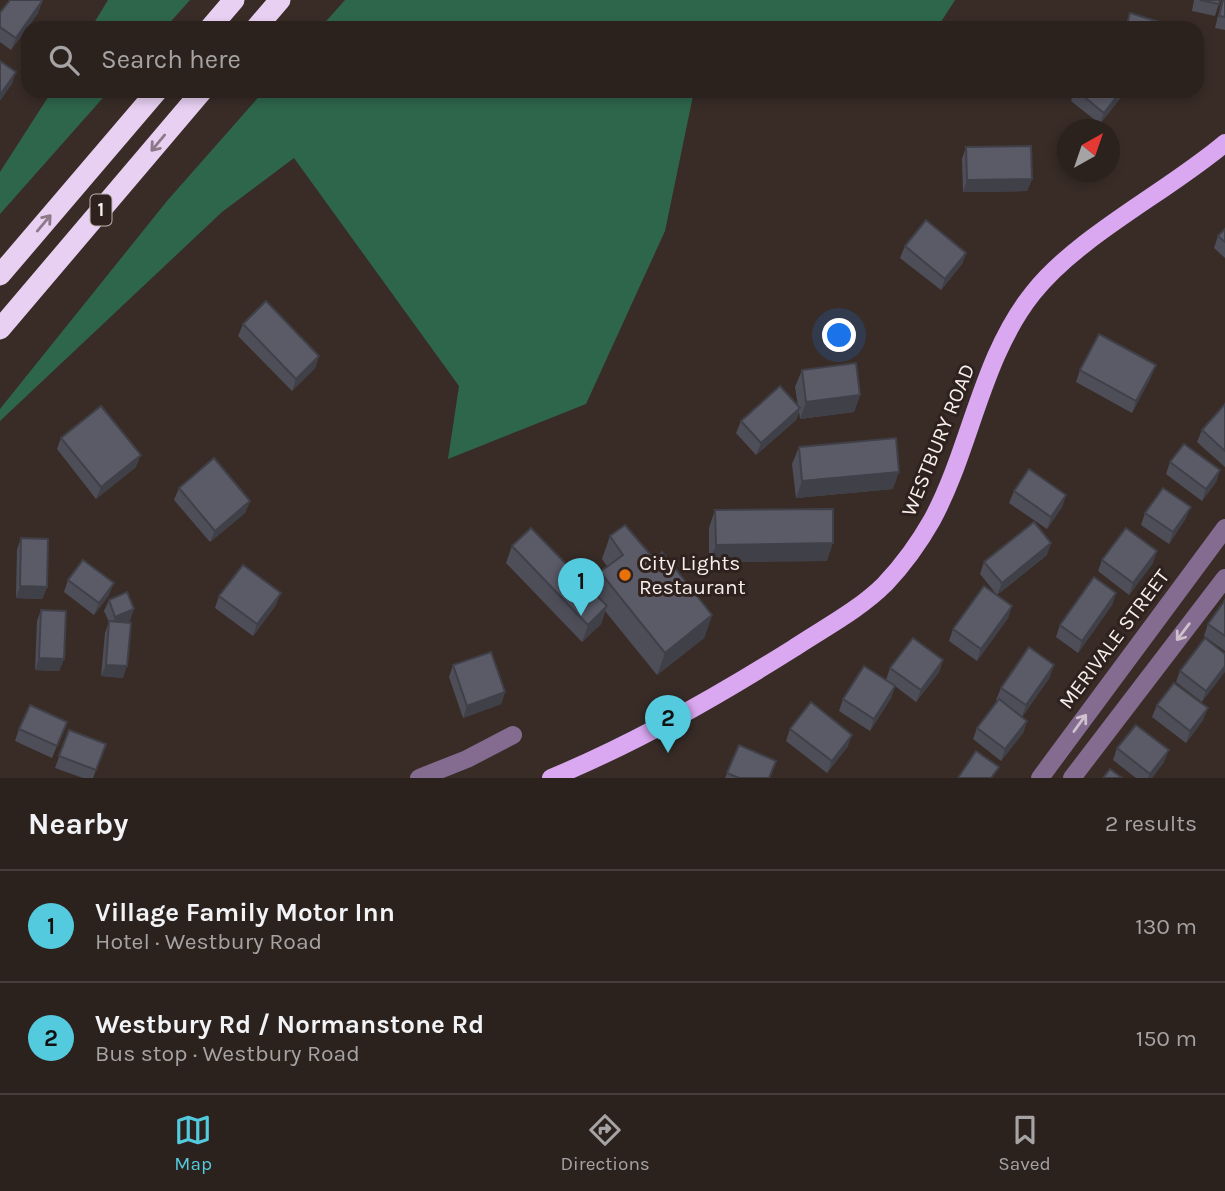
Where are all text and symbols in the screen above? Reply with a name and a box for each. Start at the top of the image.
search box [21,21,1204,98]
icon: search [45,41,83,79]
text: Search here [101,44,241,75]
north arrow [1057,119,1120,182]
one-way arrow [150,134,166,152]
road number: 1 [90,194,112,226]
one-way arrow [36,215,52,233]
your location [822,318,856,352]
street label: WESTBURY ROAD [896,360,980,520]
place label: City Lights Restaurant [639,551,746,599]
pin: 1 [558,558,604,616]
street label: MERIVALE STREET [1054,564,1175,713]
marker: City Lights Restaurant [617,567,633,583]
one-way arrow [1176,622,1191,641]
pin: 2 [645,695,691,753]
one-way arrow [1073,714,1087,733]
text: Nearby [28,806,128,842]
text: 2 results [1105,810,1197,837]
text: Village Family Motor Inn [95,897,395,928]
text: 1 [47,913,55,940]
text: 130 m [1135,913,1197,940]
text: Hotel · Westbury Road [95,928,322,955]
text: Westbury Rd / Normanstone Rd [95,1009,484,1040]
text: 2 [44,1025,58,1052]
text: 150 m [1136,1025,1197,1052]
text: Bus stop · Westbury Road [95,1040,360,1067]
tab: Map [174,1111,212,1175]
tab: Directions [561,1111,650,1175]
tab: Saved [998,1111,1051,1175]

